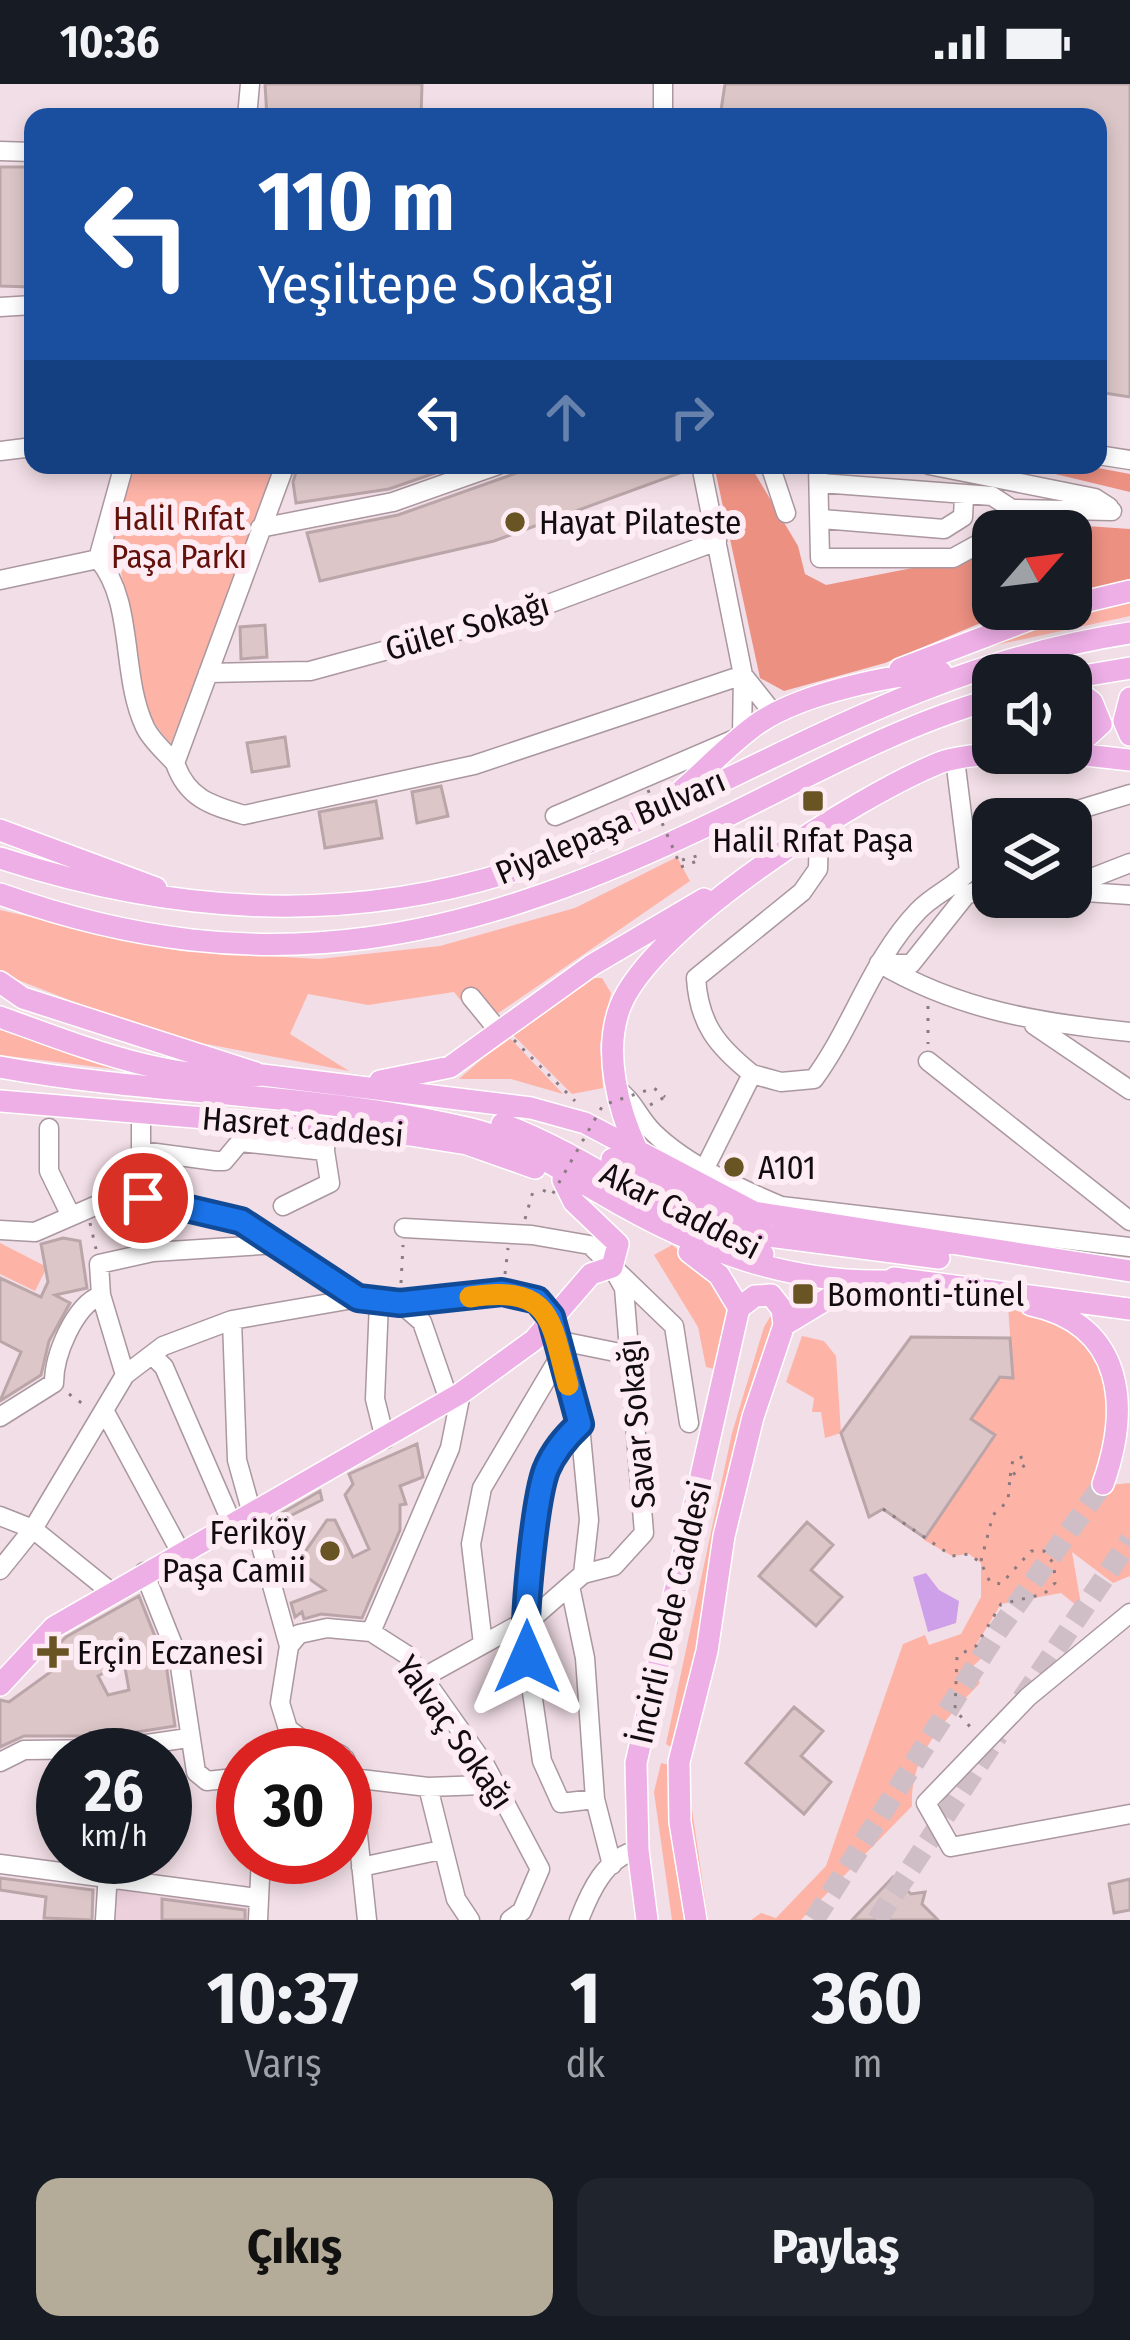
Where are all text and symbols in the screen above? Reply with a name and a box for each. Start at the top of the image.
text: 10:36 [60,15,159,69]
text: 110 m [258,151,455,252]
icon: left [60,156,216,312]
text: Yeşiltepe Sokağı [258,253,615,317]
icon: left [407,384,473,450]
icon: ahead [533,384,599,450]
icon: right [659,384,725,450]
park label: Halil Rıfat Paşa Parkı [111,499,247,577]
place label: Hayat Pilateste [539,503,741,543]
marker: Hayat Pilateste [502,509,528,535]
north arrow [972,510,1092,630]
map controls [972,510,1092,918]
street label: Güler Sokağı [381,585,554,669]
button: sound [972,654,1092,774]
street label: Piyalepaşa Bulvarı [490,761,731,893]
marker: Halil Rıfat Paşa [800,788,826,814]
button: layers [972,798,1092,918]
place label: Halil Rıfat Paşa [712,821,914,861]
street label: Hasret Caddesi [200,1098,405,1156]
pin [92,1147,194,1249]
place label: A101 [758,1148,816,1188]
street label: Akar Caddesi [594,1153,767,1268]
marker: A101 [721,1154,747,1180]
icon: arrive [110,1165,176,1231]
place label: Bomonti-tünel [827,1275,1024,1315]
marker: Bomonti-tünel [790,1281,816,1307]
street label: Savar Sokağı [610,1338,664,1510]
street label: İncirli Dede Caddesi [621,1477,721,1748]
place label: Feriköy Paşa Camii [162,1513,306,1591]
marker: Feriköy Paşa Camii [317,1538,343,1564]
position arrow [464,1594,590,1720]
place label: Erçin Eczanesi [77,1633,264,1673]
marker: Erçin Eczanesi [40,1639,66,1665]
street label: Yalvaç Sokağı [387,1648,522,1817]
speed limit sign: 30 [216,1728,372,1884]
text: 26 [84,1755,144,1827]
text: km/h [81,1818,147,1854]
text: 10:37 [207,1956,359,2042]
text: 1 [570,1956,601,2042]
text: 360 [812,1956,923,2042]
text: Varış [244,2041,322,2087]
text: dk [566,2041,605,2087]
text: m [852,2041,882,2087]
button: Çıkış [36,2178,553,2316]
button: Paylaş [577,2178,1094,2316]

